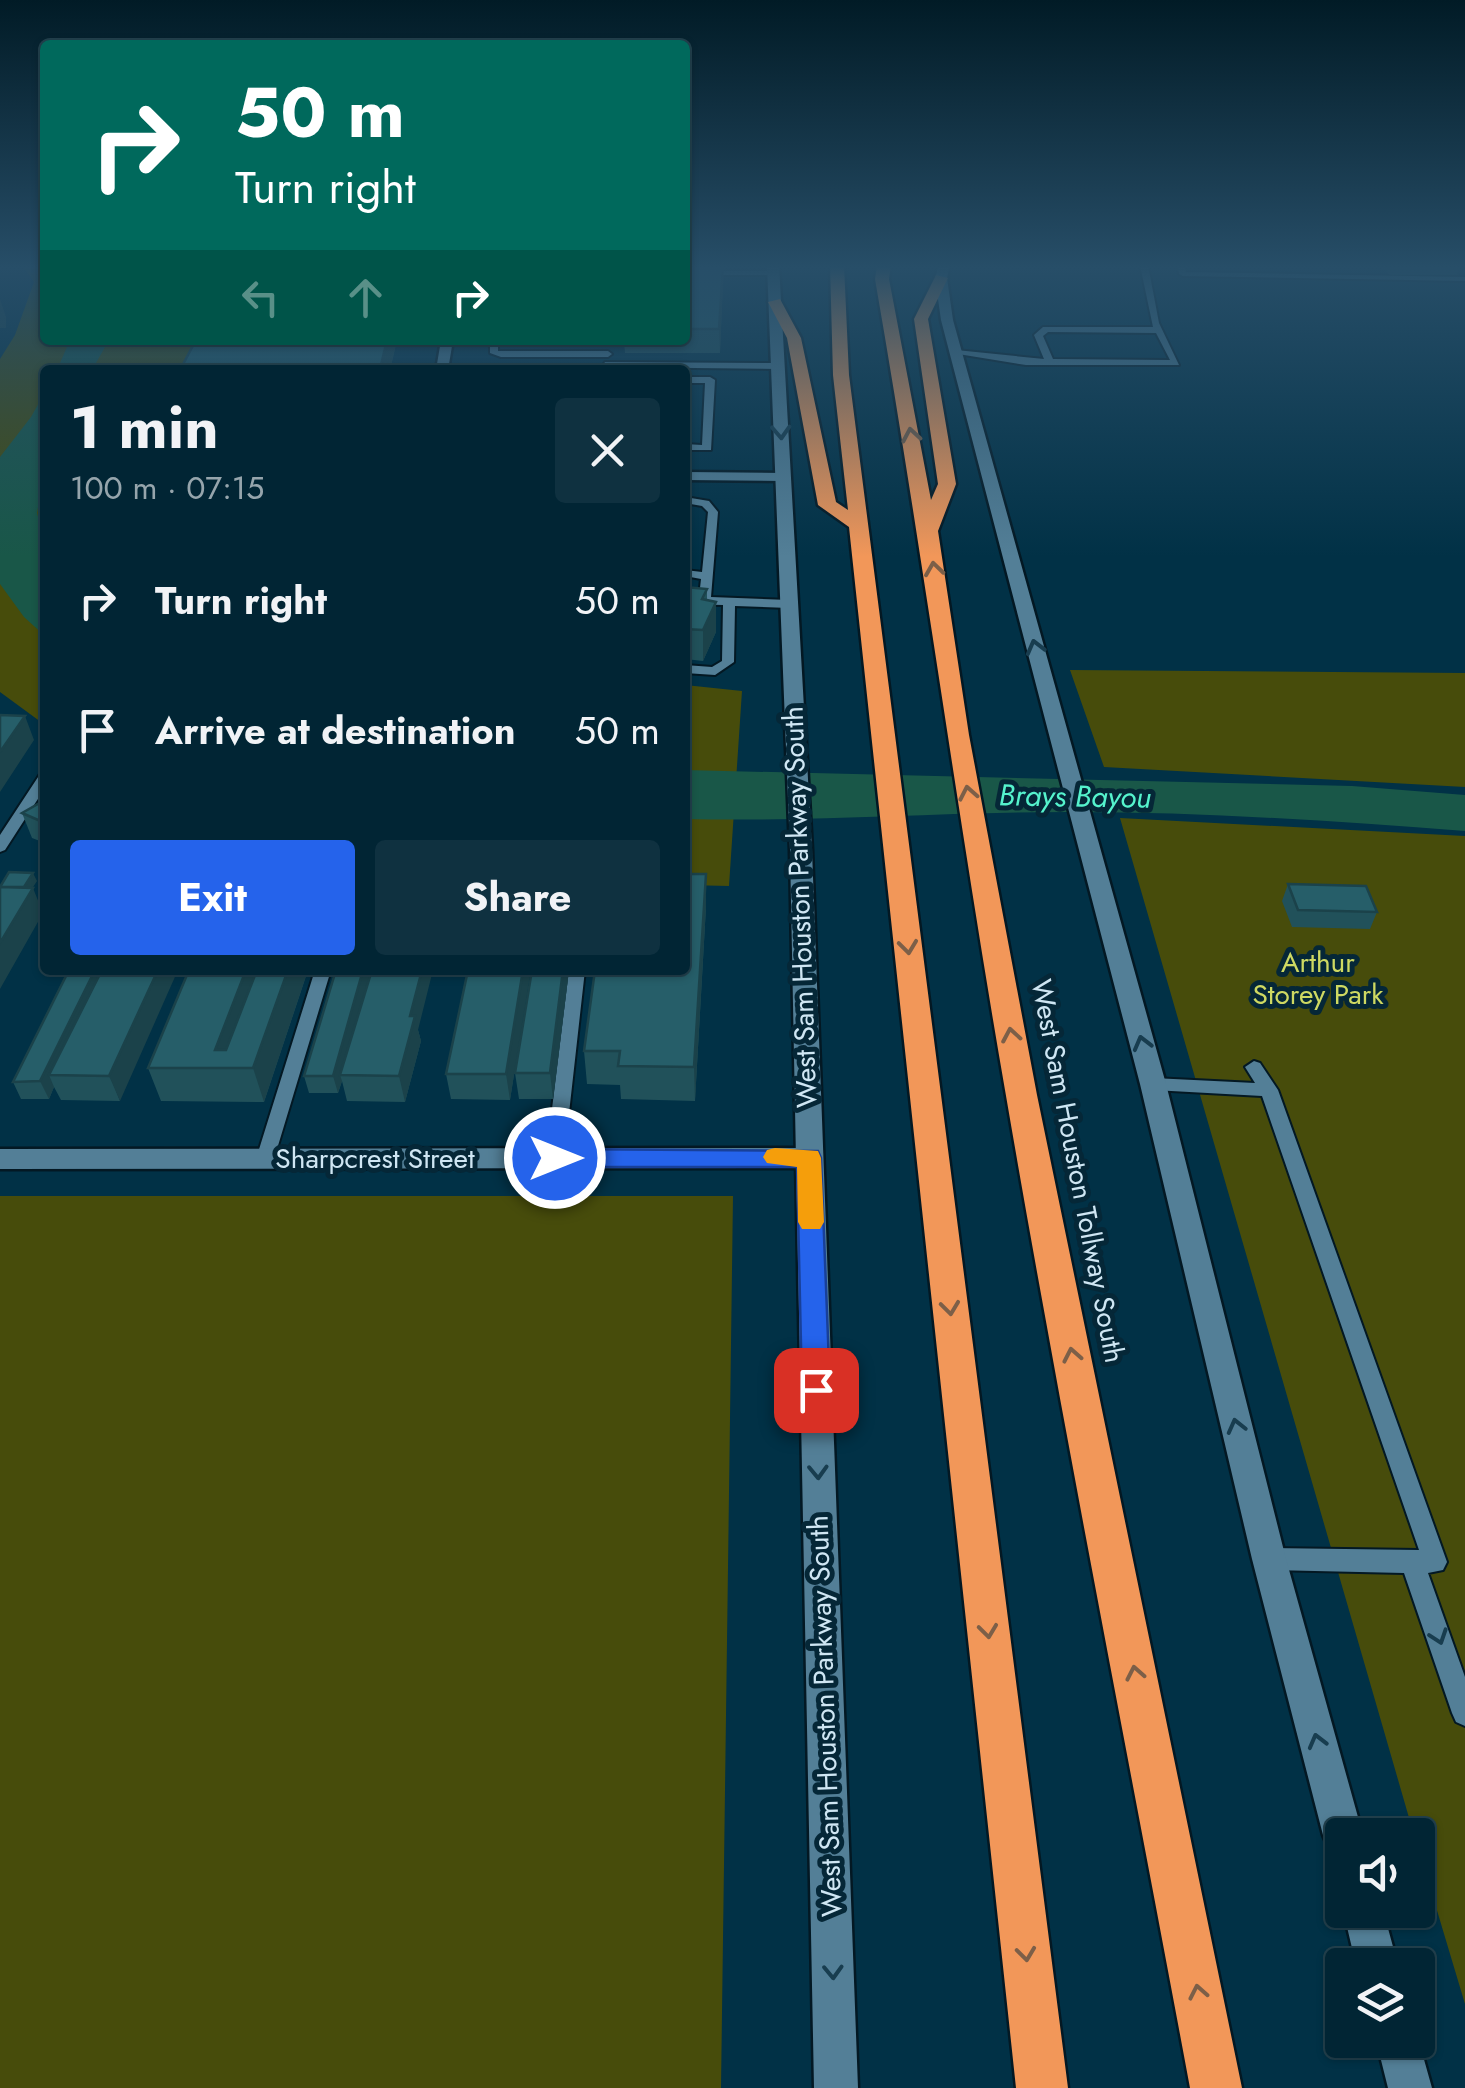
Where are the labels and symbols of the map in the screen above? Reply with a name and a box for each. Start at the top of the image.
one-way arrow [770,425,791,441]
one-way arrow [901,427,922,443]
one-way arrow [924,561,945,577]
one-way arrow [1025,639,1046,656]
street label: West Sam Houston Parkway South [772,705,828,1109]
water label: Brays Bayou [998,773,1152,819]
one-way arrow [958,785,979,801]
one-way arrow [897,939,918,955]
park label: Arthur Storey Park [1252,942,1384,1015]
street label: West Sam Houston Tollway South [1021,976,1135,1366]
one-way arrow [1001,1027,1022,1044]
one-way arrow [1133,1035,1154,1052]
position arrow [503,1106,607,1210]
street label: Sharpcrest Street [275,1138,475,1179]
one-way arrow [939,1301,960,1317]
one-way arrow [1063,1346,1084,1363]
pin [774,1348,859,1433]
one-way arrow [1227,1418,1248,1435]
one-way arrow [808,1465,829,1481]
street label: West Sam Houston Parkway South [797,1514,853,1918]
one-way arrow [977,1623,998,1639]
one-way arrow [1427,1628,1448,1645]
one-way arrow [1125,1665,1146,1682]
one-way arrow [1308,1733,1329,1750]
one-way arrow [1015,1946,1036,1962]
one-way arrow [823,1965,844,1981]
one-way arrow [1188,1984,1209,2001]

